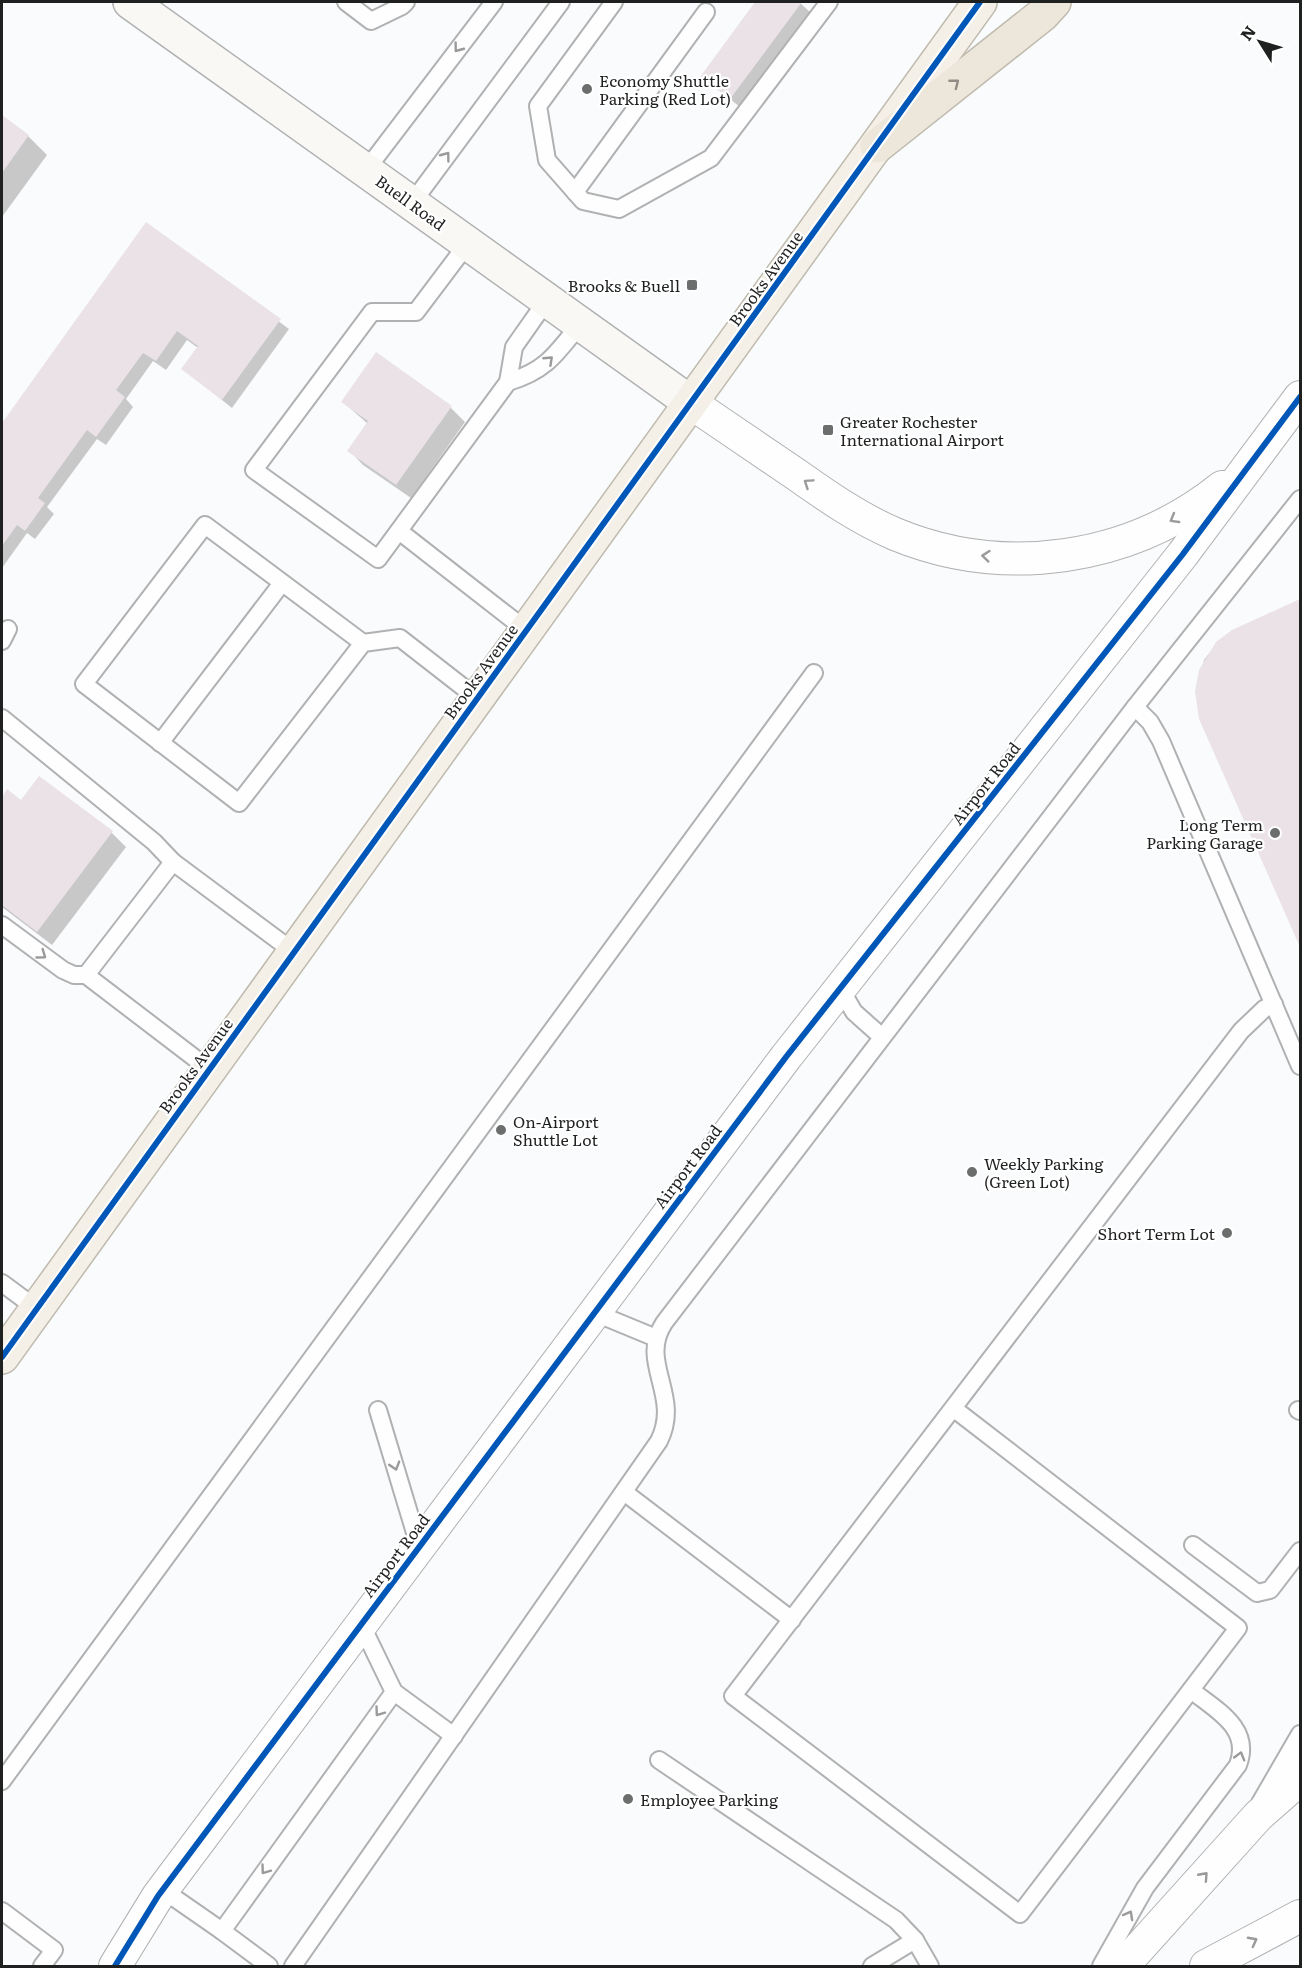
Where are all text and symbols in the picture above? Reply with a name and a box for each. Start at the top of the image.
north arrow [1230,12,1290,72]
text: N [1234,20,1261,45]
one-way arrow [455,42,466,53]
place label: Economy Shuttle Parking (Red Lot) [599,68,731,110]
one-way arrow [949,80,960,91]
marker: Economy Shuttle Parking (Red Lot) [580,82,594,96]
one-way arrow [439,151,450,162]
street label: Buell Road [371,168,451,236]
street label: Brooks Avenue [722,225,808,331]
place label: Brooks & Buell [568,273,680,297]
marker: Brooks & Buell [685,278,699,292]
one-way arrow [543,356,553,367]
place label: Greater Rochester International Airport [840,409,1005,451]
marker: Greater Rochester International Airport [821,423,835,437]
one-way arrow [804,479,815,490]
one-way arrow [1170,512,1180,523]
one-way arrow [982,550,991,563]
street label: Brooks Avenue [437,618,523,724]
street label: Airport Road [945,736,1025,830]
place label: Long Term Parking Garage [1146,812,1263,854]
marker: Long Term Parking Garage [1268,826,1282,840]
one-way arrow [35,948,46,959]
street label: Brooks Avenue [152,1012,238,1118]
place label: On-Airport Shuttle Lot [513,1109,599,1151]
street label: Airport Road [647,1119,727,1213]
marker: On-Airport Shuttle Lot [494,1123,508,1137]
place label: Weekly Parking (Green Lot) [984,1151,1103,1193]
marker: Weekly Parking (Green Lot) [965,1165,979,1179]
place label: Short Term Lot [1098,1221,1216,1245]
marker: Short Term Lot [1220,1226,1234,1240]
one-way arrow [388,1460,400,1471]
street label: Airport Road [355,1508,435,1602]
one-way arrow [375,1706,386,1717]
one-way arrow [1232,1751,1245,1761]
place label: Employee Parking [640,1787,778,1811]
marker: Employee Parking [621,1792,635,1806]
one-way arrow [261,1864,272,1875]
one-way arrow [1197,1872,1208,1883]
one-way arrow [1122,1911,1133,1921]
one-way arrow [1247,1937,1258,1948]

